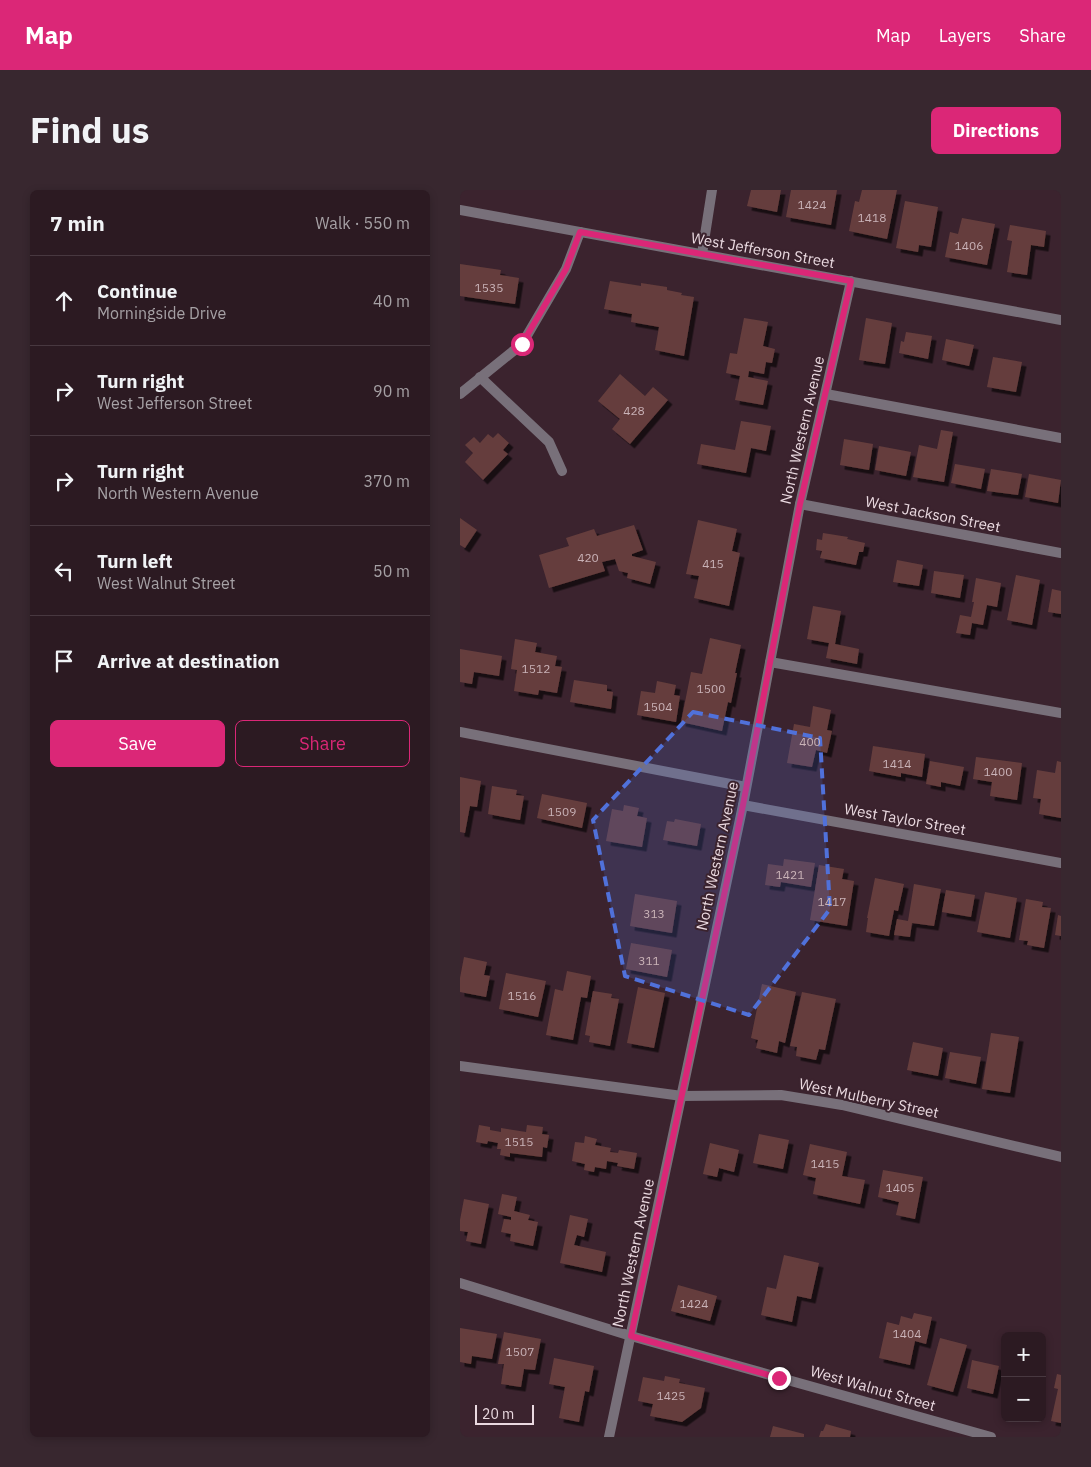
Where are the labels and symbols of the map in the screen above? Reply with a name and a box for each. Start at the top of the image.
house number: 1424 [798,197,826,212]
house number: 1418 [858,210,886,225]
street label: West Jefferson Street [690,228,836,272]
house number: 1406 [955,238,983,253]
house number: 1535 [475,280,503,295]
route start [511,333,534,356]
street label: North Western Avenue [776,354,828,506]
house number: 428 [623,403,645,418]
street label: West Jackson Street [864,492,1002,536]
house number: 420 [577,550,599,565]
house number: 415 [702,556,724,571]
house number: 1512 [522,661,550,676]
house number: 1500 [697,681,725,696]
house number: 1504 [644,699,672,714]
house number: 400 [799,734,821,749]
house number: 1414 [883,756,911,771]
house number: 1400 [984,764,1012,779]
street label: North Western Avenue [692,780,742,932]
street label: West Taylor Street [843,799,967,839]
house number: 1509 [548,804,576,819]
house number: 1421 [776,867,804,882]
house number: 1417 [818,894,846,909]
house number: 313 [643,906,665,921]
house number: 311 [638,953,660,968]
house number: 1516 [508,988,536,1003]
street label: West Mulberry Street [797,1074,941,1122]
house number: 1515 [505,1134,533,1149]
house number: 1415 [811,1156,839,1171]
street label: North Western Avenue [608,1177,658,1329]
house number: 1405 [886,1180,914,1195]
house number: 1424 [680,1296,708,1311]
house number: 1404 [893,1326,921,1341]
house number: 1507 [506,1344,534,1359]
street label: West Walnut Street [808,1361,938,1415]
route end [768,1367,791,1390]
house number: 1425 [657,1388,685,1403]
scale bar [475,1402,534,1425]

